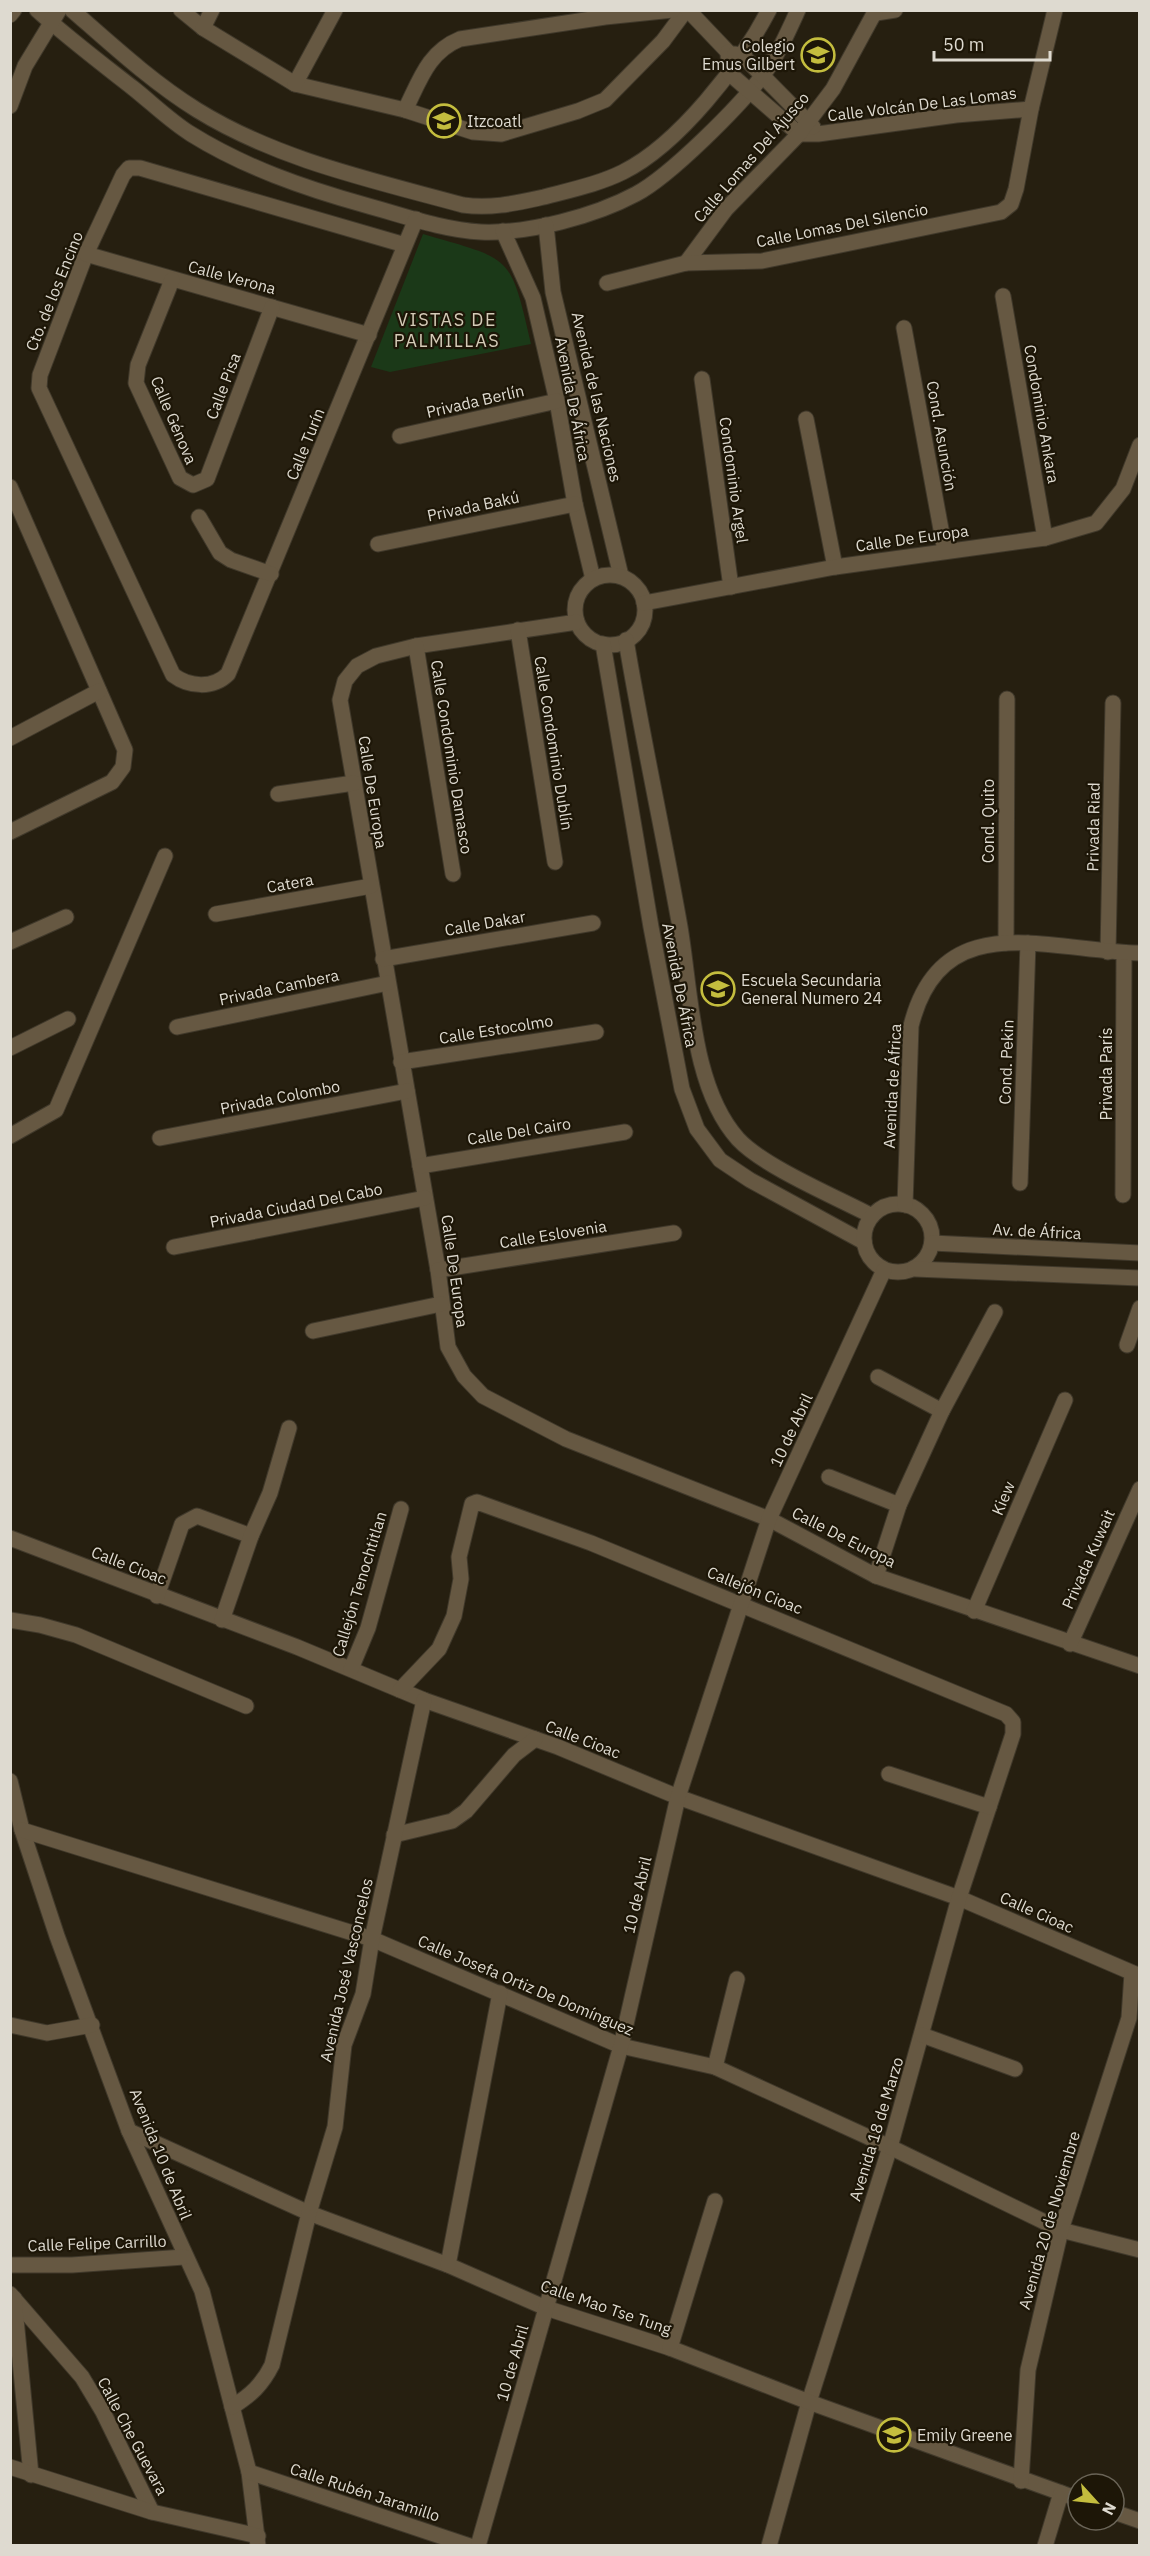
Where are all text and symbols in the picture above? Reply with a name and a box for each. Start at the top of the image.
scale bar [934,24,1050,62]
text: 50 m [943,33,985,56]
place label: Colegio Emus Gilbert [702,36,795,74]
school or university icon: Colegio Emus Gilbert [800,37,836,73]
street label: Calle Volcán De Las Lomas [826,82,1018,126]
street label: Calle Lomas Del Ajusco [689,88,813,226]
school or university icon: Itzcoatl [426,103,462,139]
place label: Itzcoatl [467,111,522,131]
street label: Calle Lomas Del Silencio [754,199,930,251]
street label: Cto. de los Encino [21,228,87,354]
street label: Calle Verona [186,256,279,298]
district label: VISTAS DE PALMILLAS [394,308,500,352]
street label: Avenida de las Naciones [568,310,626,484]
street label: Avenida De África [551,335,596,463]
street label: Condominio Ankara [1020,343,1064,485]
street label: Calle Pisa [201,349,245,422]
street label: Calle Génova [146,373,202,467]
street label: Cond. Asunción [922,379,962,493]
street label: Privada Berlín [424,380,526,422]
street label: Calle Turín [281,405,329,483]
street label: Condominio Argel [715,416,753,544]
street label: Privada Bakú [425,486,521,526]
street label: Calle De Europa [854,520,970,556]
street label: Calle Condominio Dublín [530,654,578,832]
street label: Calle Condominio Damasco [427,659,477,855]
street label: Calle De Europa [354,734,392,850]
street label: Cond. Quito [978,779,998,863]
street label: Privada Riad [1082,782,1104,872]
street label: Catera [265,869,315,897]
street label: Calle Dakar [443,906,527,940]
street label: Avenida De África [658,921,703,1049]
street label: Privada Cambera [217,964,341,1009]
place label: Escuela Secundaria General Numero 24 [741,970,882,1008]
school or university icon: Escuela Secundaria General Numero 24 [700,971,736,1007]
street label: Calle Estocolmo [437,1010,555,1048]
street label: Cond. Pekin [995,1019,1017,1105]
street label: Avenida de África [878,1023,905,1149]
street label: Privada París [1096,1027,1116,1121]
street label: Privada Colombo [218,1076,342,1118]
street label: Calle Del Cairo [466,1113,572,1149]
street label: Privada Ciudad Del Cabo [208,1178,384,1232]
street label: Calle De Europa [437,1213,473,1329]
street label: Calle Eslovenia [498,1216,608,1252]
street label: Av. de África [992,1218,1082,1243]
street label: 10 de Abril [765,1390,817,1470]
street label: Kiew [987,1478,1019,1518]
street label: Calle De Europa [789,1502,900,1572]
street label: Privada Kuwait [1057,1506,1119,1612]
street label: Callejón Tenochtitlan [327,1509,391,1659]
street label: Calle Cioac [88,1541,170,1589]
street label: Callejón Cioac [704,1562,806,1618]
street label: Calle Cioac [542,1715,624,1763]
street label: 10 de Abril [618,1854,656,1936]
street label: Avenida José Vasconcelos [315,1876,377,2064]
street label: Calle Cioac [997,1887,1077,1937]
street label: Calle Josefa Ortiz De Domínguez [415,1930,637,2040]
street label: Avenida 18 de Marzo [845,2055,907,2203]
street label: Avenida 10 de Abril [126,2085,196,2223]
street label: Avenida 20 de Noviembre [1014,2128,1084,2311]
street label: Calle Felipe Carrillo [27,2231,167,2255]
street label: Calle Mao Tse Tung [538,2275,675,2339]
street label: 10 de Abril [492,2322,532,2404]
street label: Calle Che Guevara [93,2374,173,2499]
school or university icon: Emily Greene [876,2417,912,2453]
place label: Emily Greene [917,2425,1013,2445]
street label: Calle Rubén Jaramillo [287,2458,443,2526]
north arrow [1066,2472,1126,2532]
text: N [1098,2499,1121,2519]

